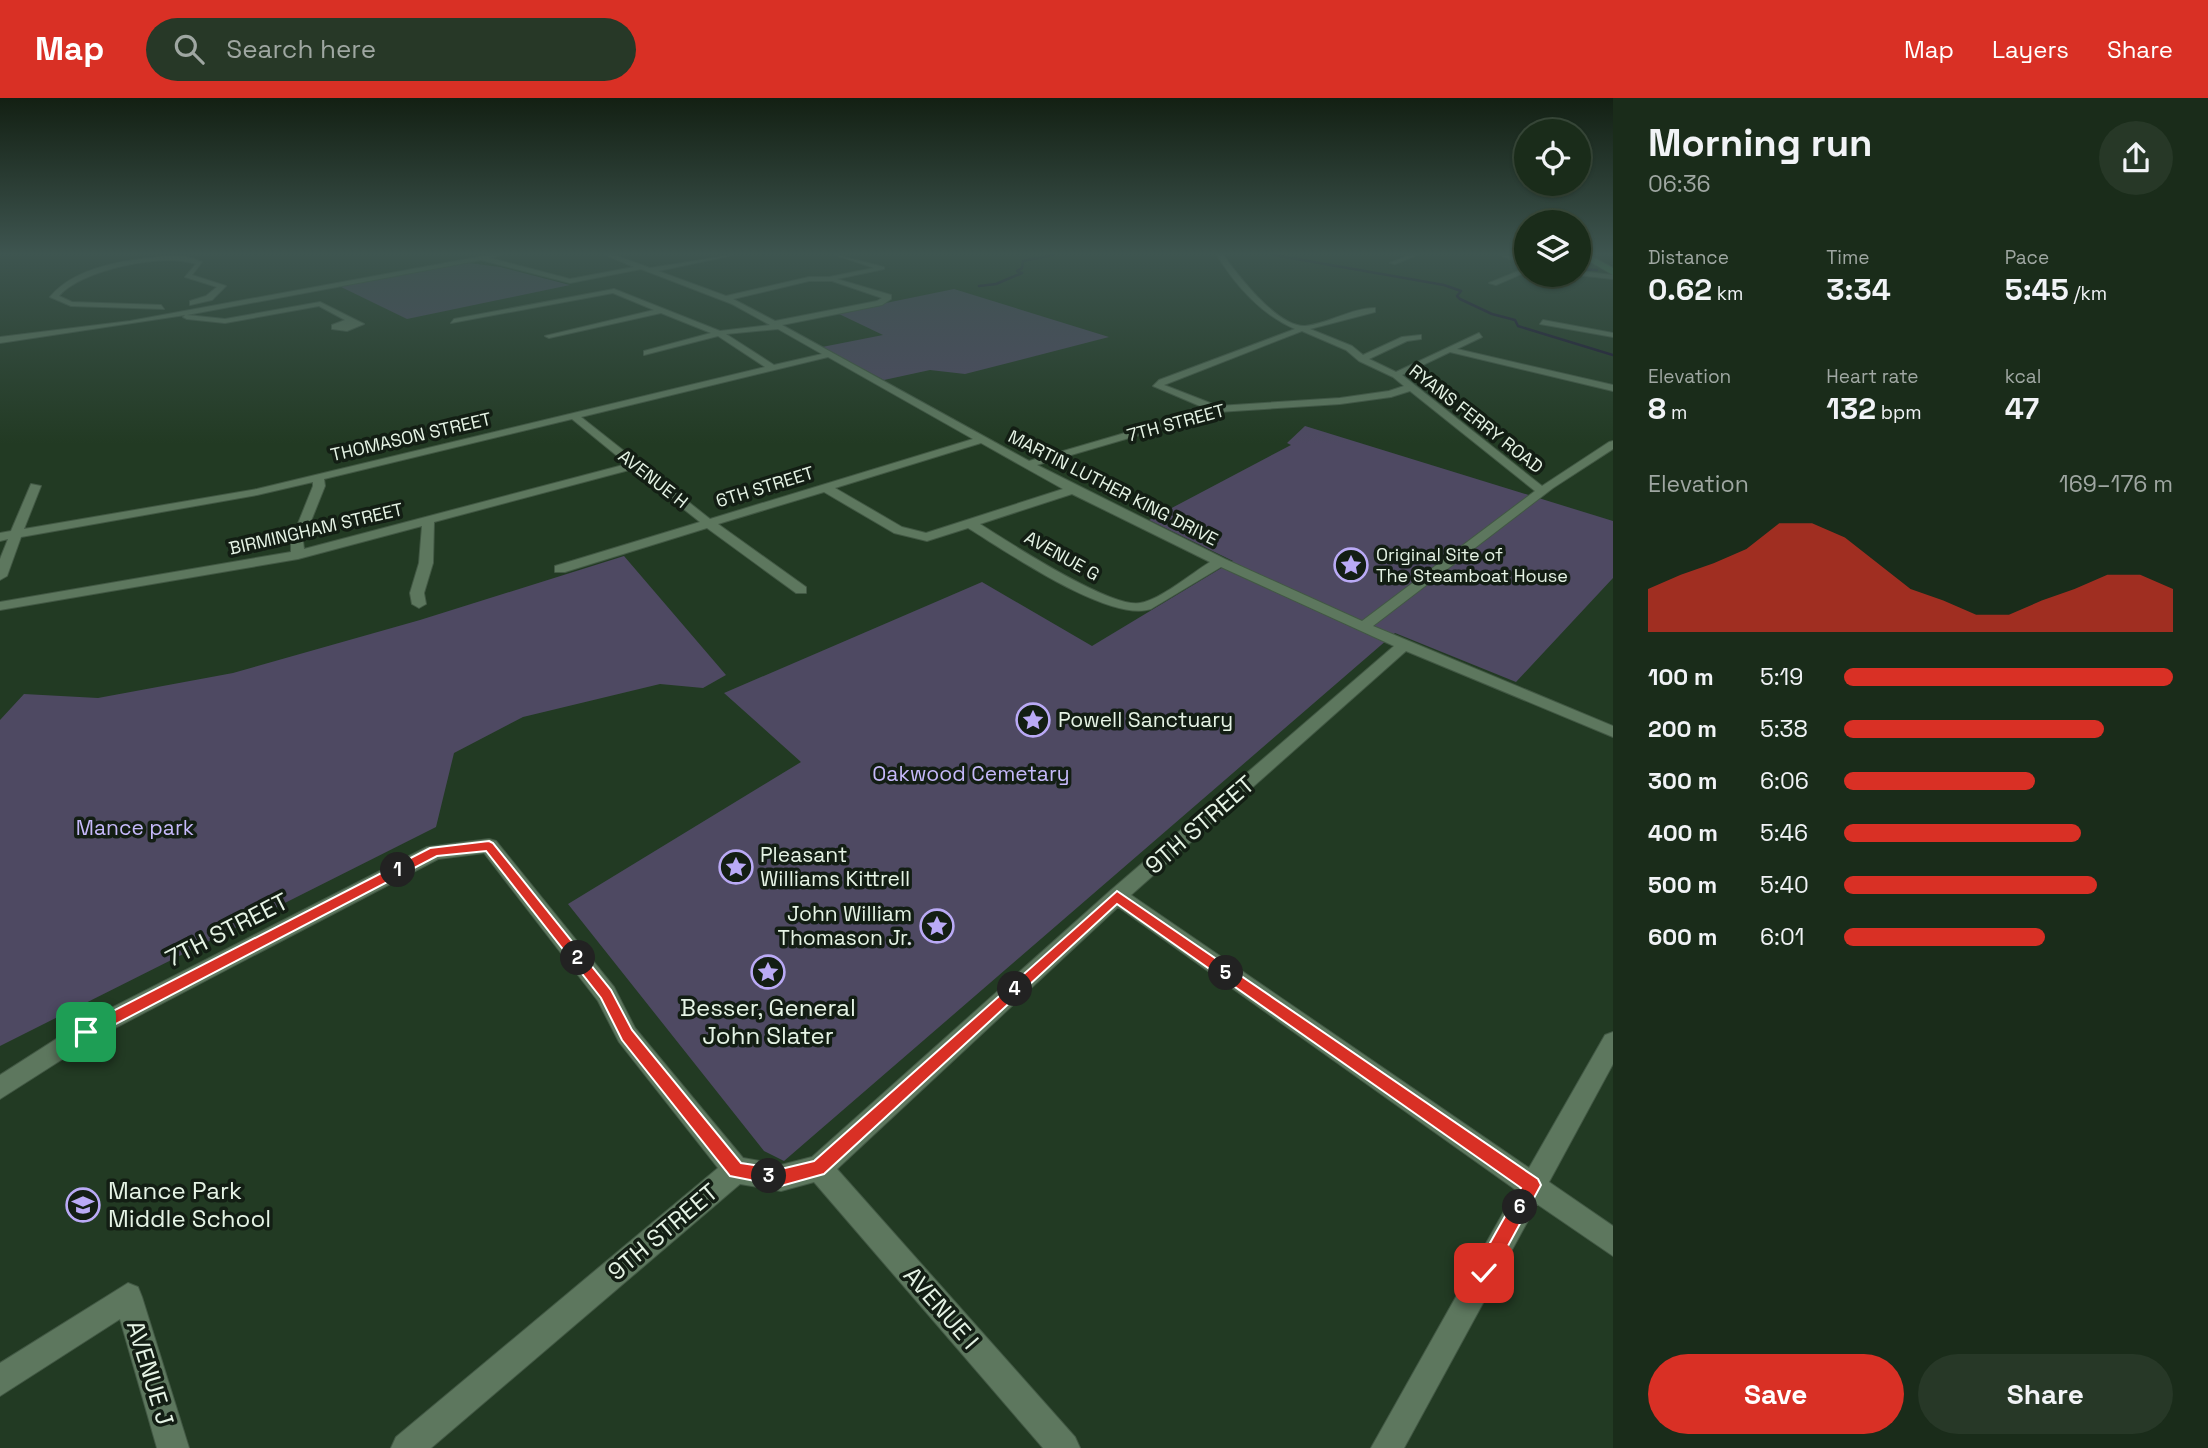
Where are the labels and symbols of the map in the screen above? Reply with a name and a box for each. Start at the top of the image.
street label: RYANS FERRY ROAD [1405,359,1548,478]
street label: 7TH STREET [1124,398,1228,447]
street label: THOMASON STREET [328,407,494,466]
street label: MARTIN LUTHER KING DRIVE [1004,425,1222,551]
street label: AVENUE H [614,444,693,513]
street label: 6TH STREET [713,461,817,512]
street label: BIRMINGHAM STREET [227,497,406,560]
street label: AVENUE G [1021,526,1104,586]
place label: Original Site of The Steamboat House [1376,543,1568,587]
place icon: Original Site of The Steamboat House [1332,546,1370,584]
place icon: Powell Sanctuary [1014,701,1052,739]
place label: Powell Sanctuary [1058,706,1233,733]
park label: Oakwood Cemetary [872,760,1070,787]
street label: 9TH STREET [1139,769,1261,881]
park label: Mance park [76,814,194,841]
place label: Pleasant Williams Kittrell [760,841,910,892]
place icon: Pleasant Williams Kittrell [717,848,755,886]
pin: 1 [380,852,416,888]
street label: 7TH STREET [160,885,293,974]
place label: John William Thomason Jr. [778,900,912,951]
place icon: John William Thomason Jr. [918,907,956,945]
pin: 2 [560,940,596,976]
place icon: Besser, General John Slater [749,953,787,991]
pin: 5 [1208,956,1244,990]
pin: 4 [998,972,1032,1006]
place label: Besser, General John Slater [680,992,856,1051]
pin [56,1002,116,1062]
pin: 3 [752,1158,786,1194]
place label: Mance Park Middle School [108,1175,271,1234]
street label: 9TH STREET [601,1176,724,1287]
school or university icon: Mance Park Middle School [64,1186,102,1224]
pin: 6 [1502,1190,1538,1224]
pin [1454,1243,1514,1303]
street label: AVENUE I [897,1260,986,1355]
street label: AVENUE J [120,1317,181,1429]

